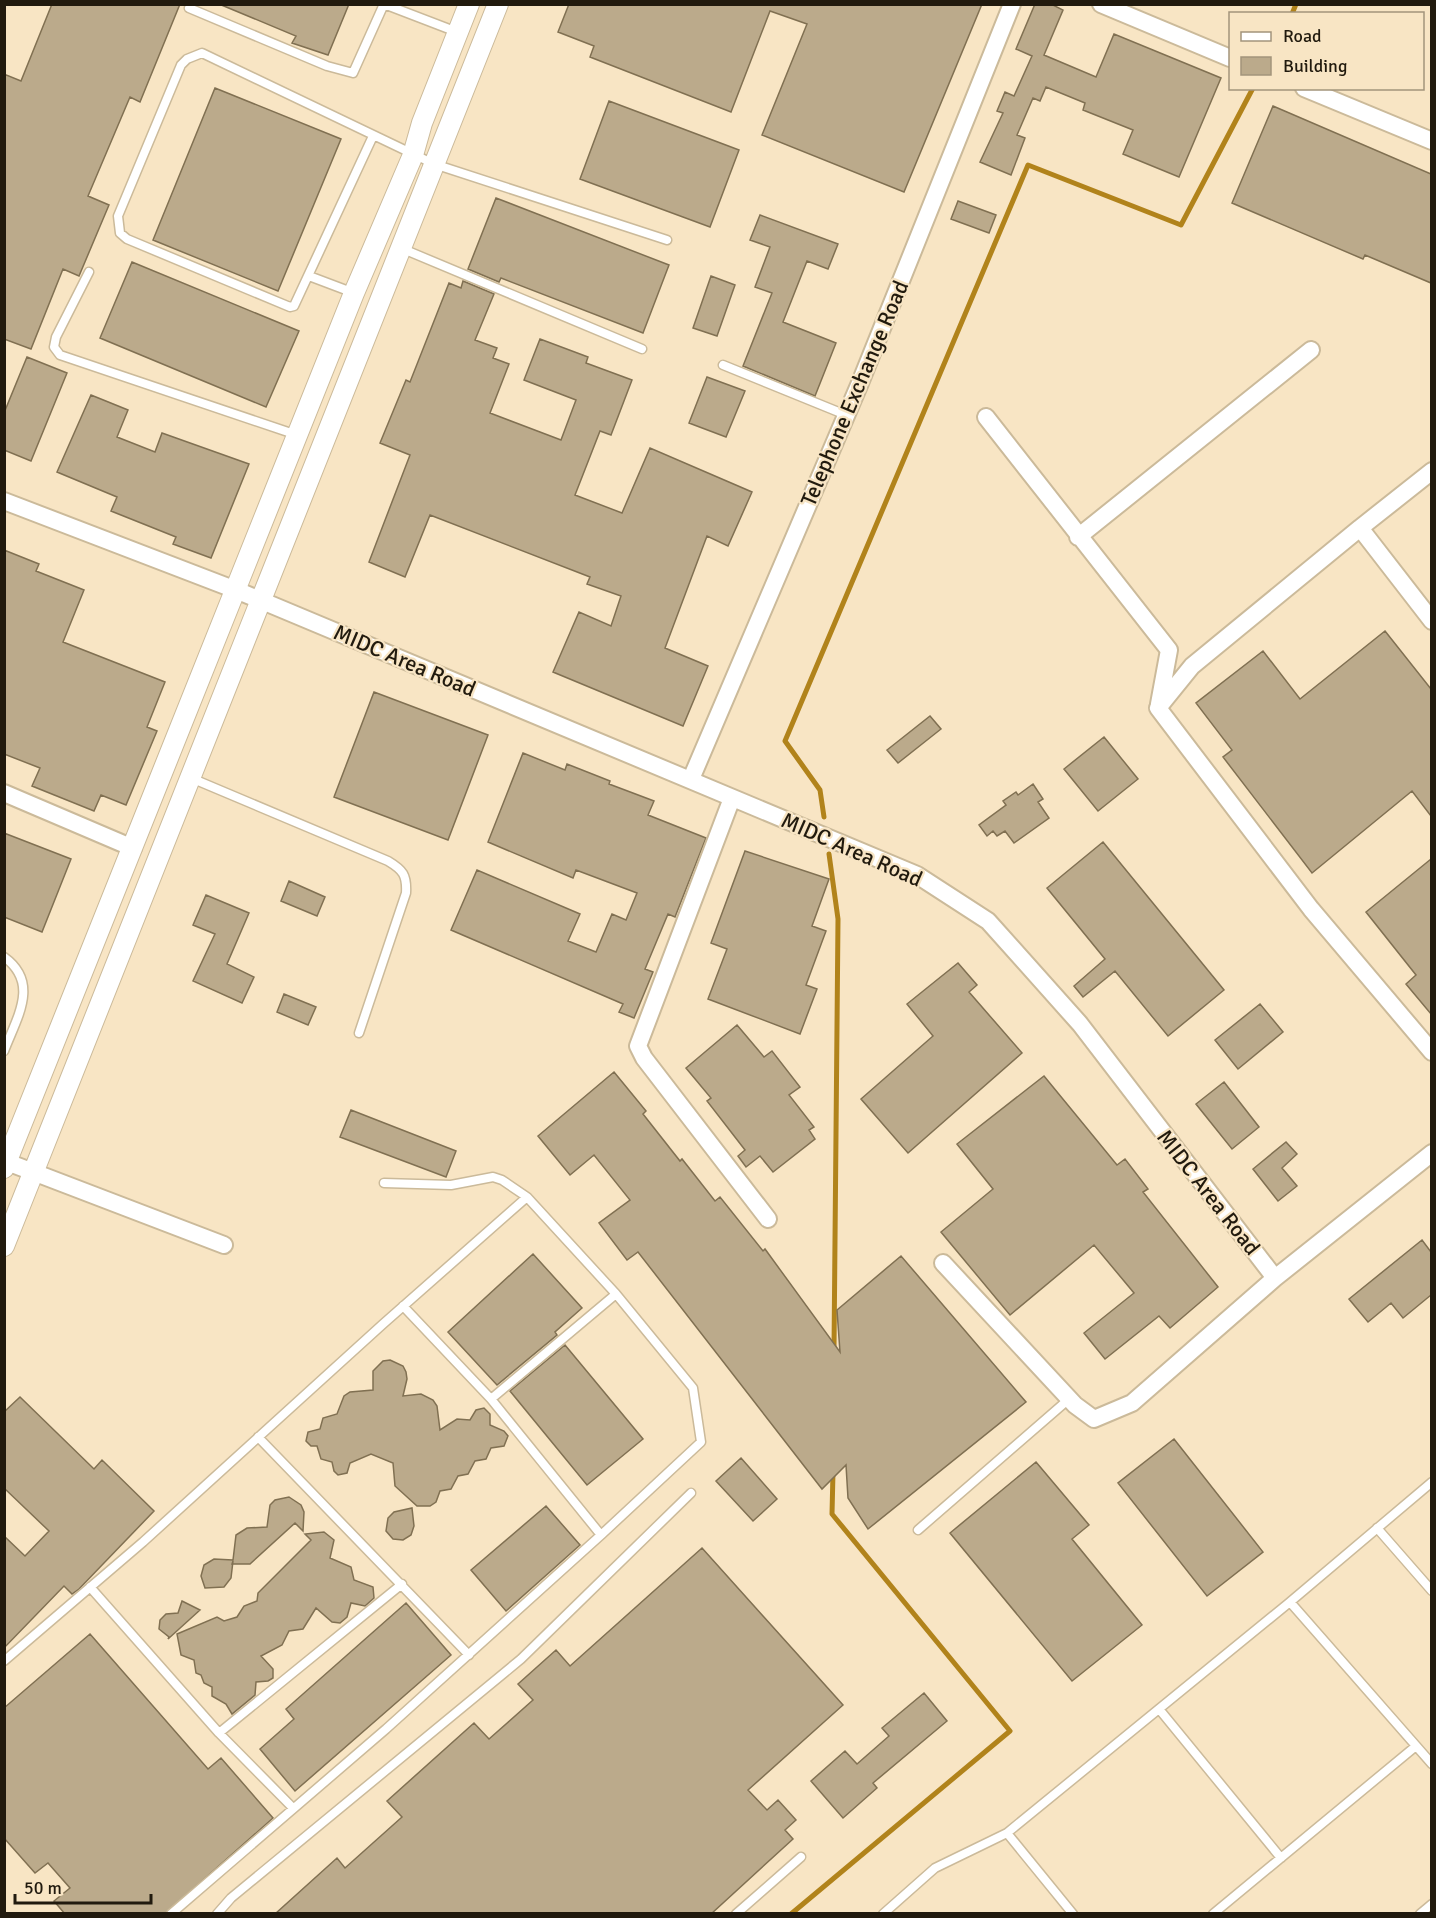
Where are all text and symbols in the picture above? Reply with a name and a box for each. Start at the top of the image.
legend [1229,12,1424,90]
text: Road [1283,25,1322,47]
text: Building [1283,55,1347,77]
street label: Telephone Exchange Road [795,276,914,510]
street label: MIDC Area Road [330,618,480,703]
street label: MIDC Area Road [777,806,927,893]
street label: MIDC Area Road [1151,1124,1266,1260]
scale bar [15,1867,152,1905]
text: 50 m [24,1877,62,1899]

